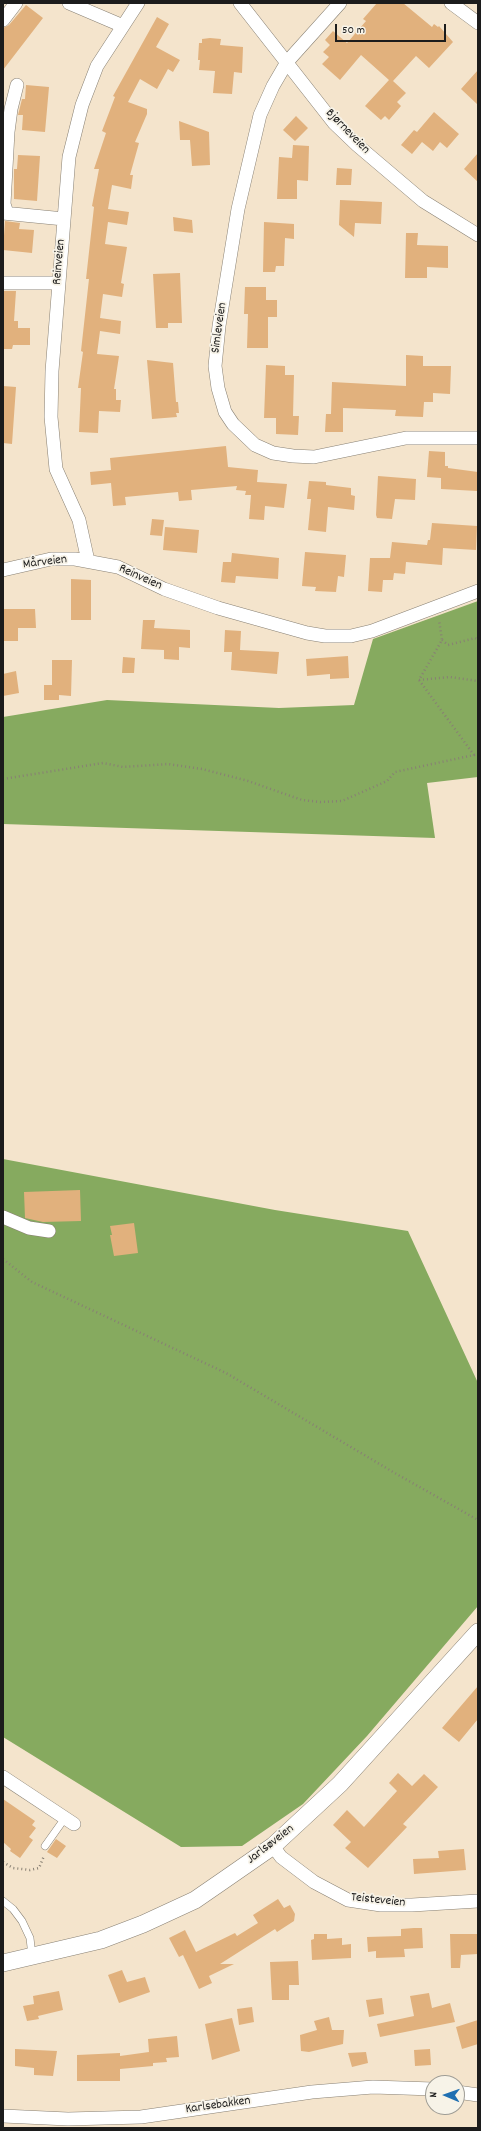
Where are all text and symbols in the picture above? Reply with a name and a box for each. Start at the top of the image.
scale bar [337,16,448,42]
text: 50 m [342,22,365,39]
street label: Bjørneveien [322,106,372,158]
street label: Reinveien [50,239,70,285]
street label: Simleveien [209,302,231,354]
street label: Mårveien [22,553,68,573]
street label: Reinveien [116,562,164,594]
street label: Jarlsøveien [244,1822,298,1868]
street label: Teisteveien [350,1890,406,1912]
north arrow [425,2075,465,2115]
text: N [426,2092,442,2098]
street label: Karlsebakken [185,2094,251,2118]

